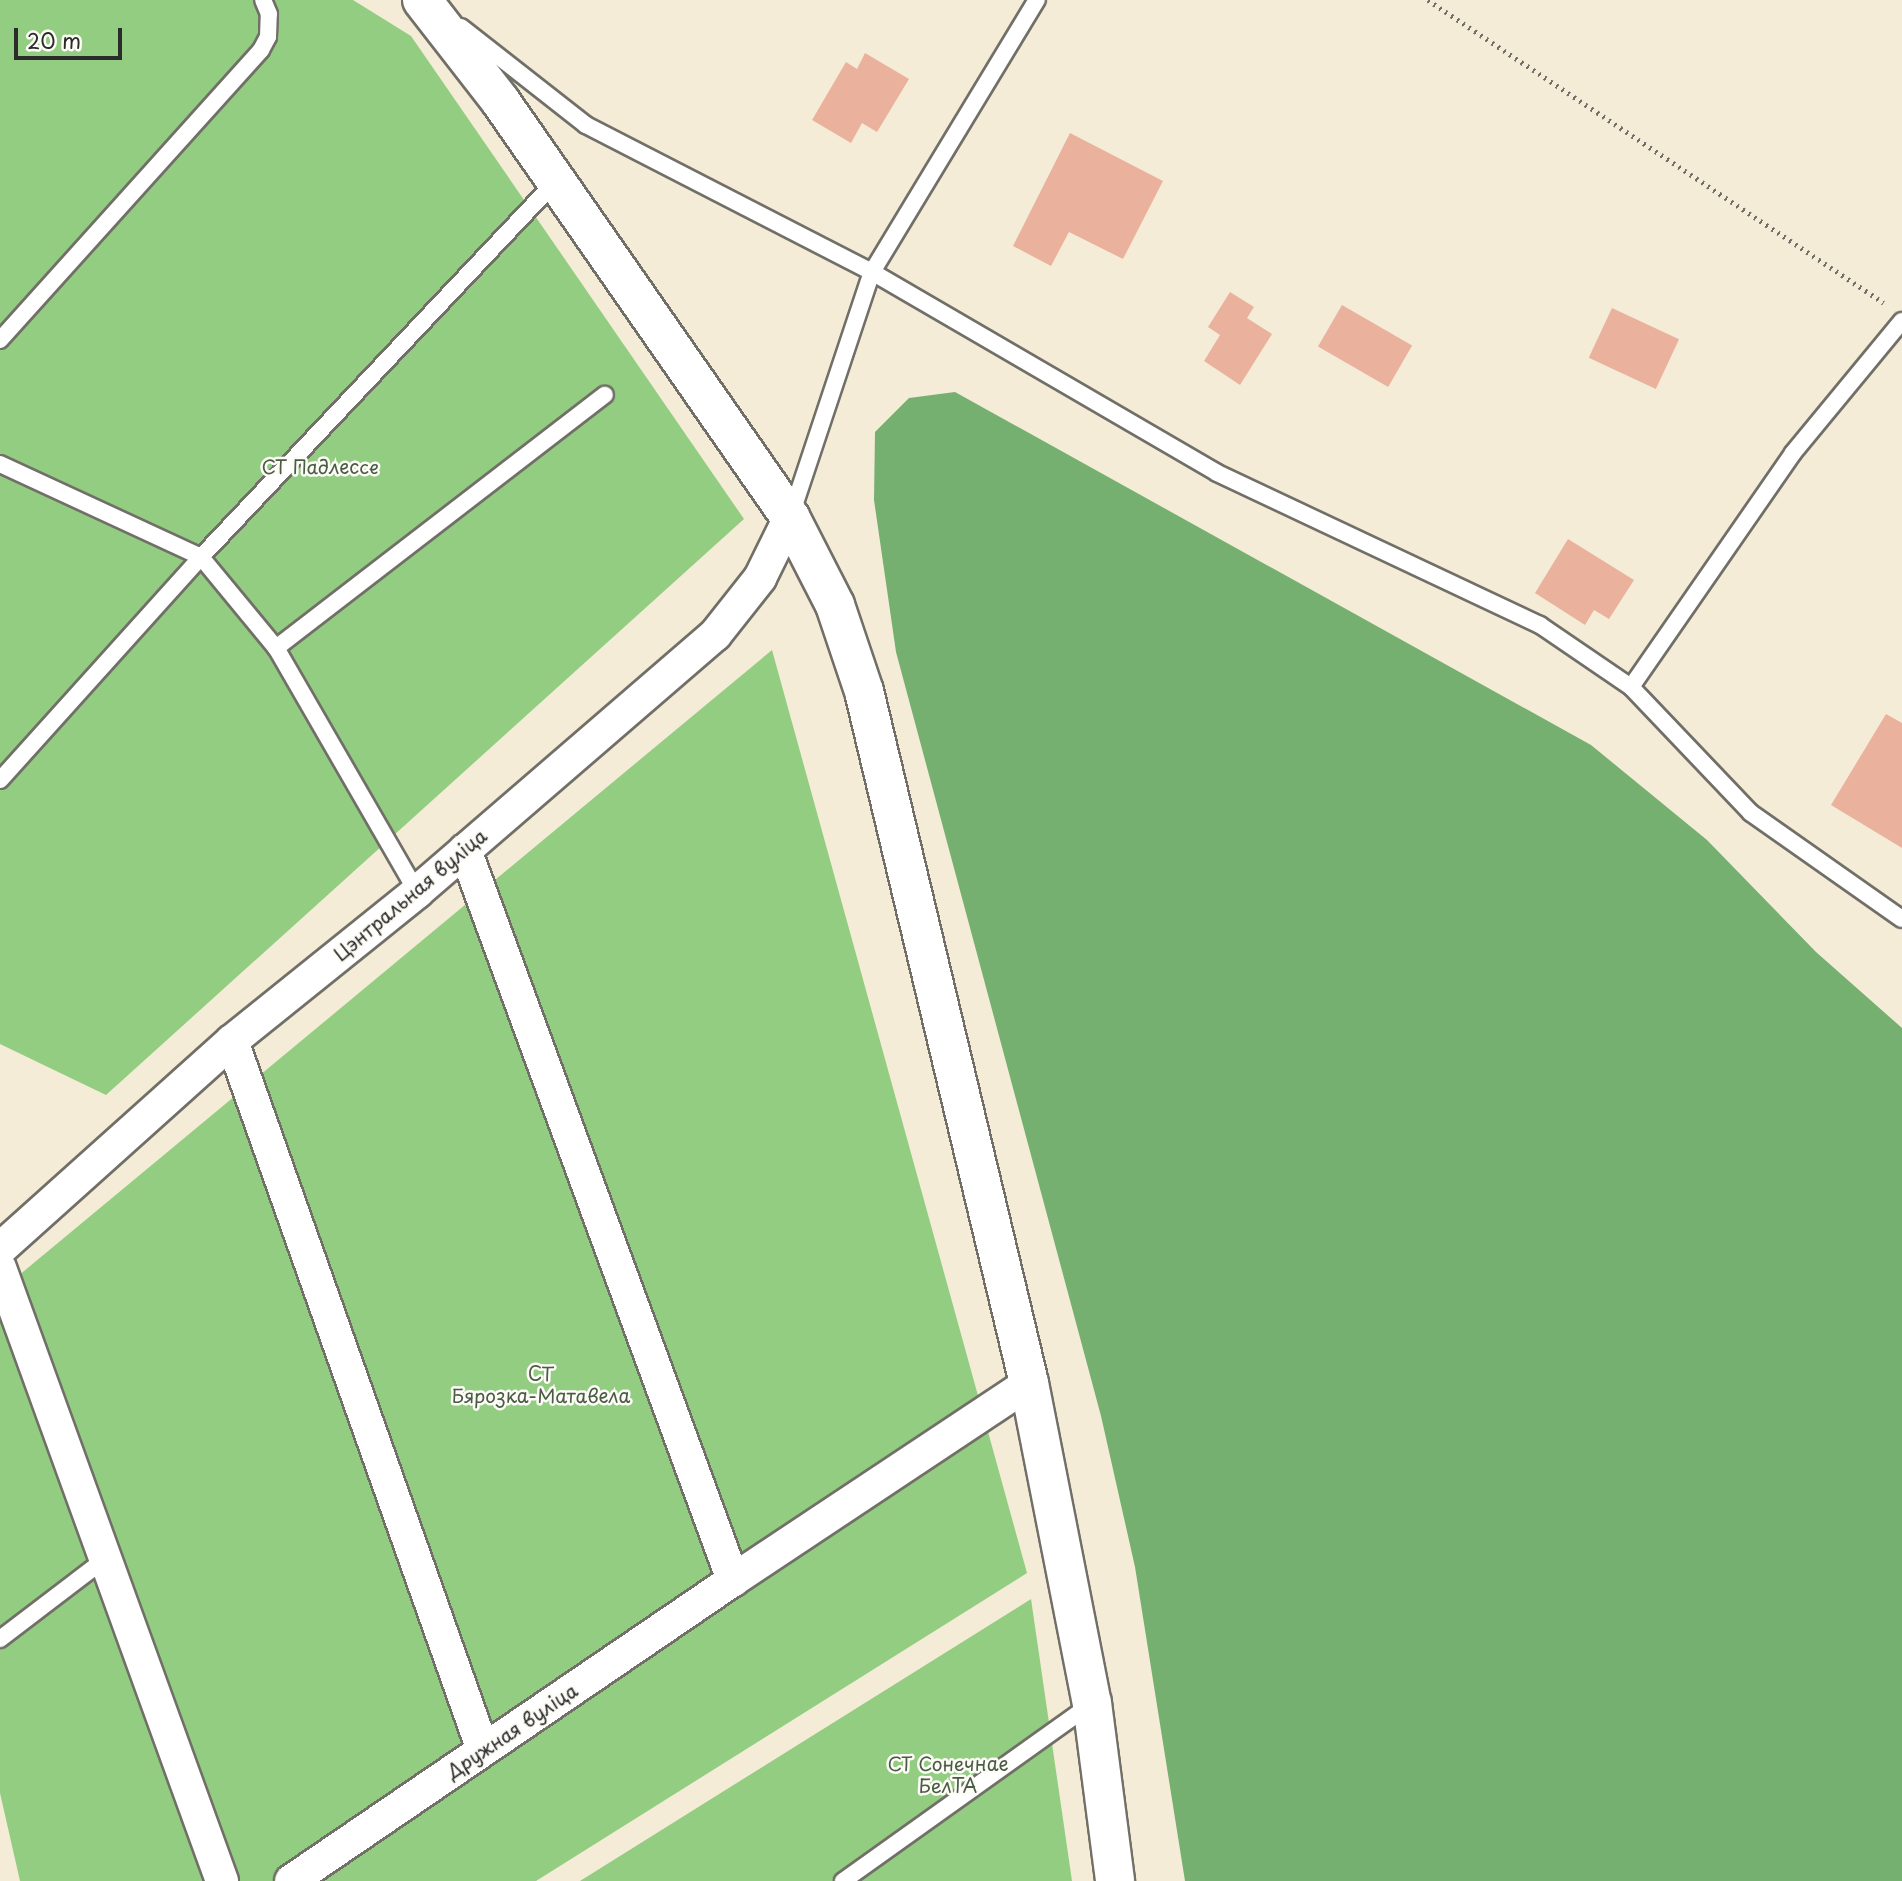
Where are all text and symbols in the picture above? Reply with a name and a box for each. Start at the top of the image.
scale bar [18,14,126,58]
text: 20 m [27,24,81,56]
park label: СТ Падлессе [261,456,379,478]
street label: Цэнтральная вуліца [329,824,491,966]
park label: СТ Бярозка-Матавела [452,1363,630,1407]
street label: Дружная вуліца [442,1679,582,1783]
park label: СТ Сонечнае БелТА [887,1753,1009,1797]

